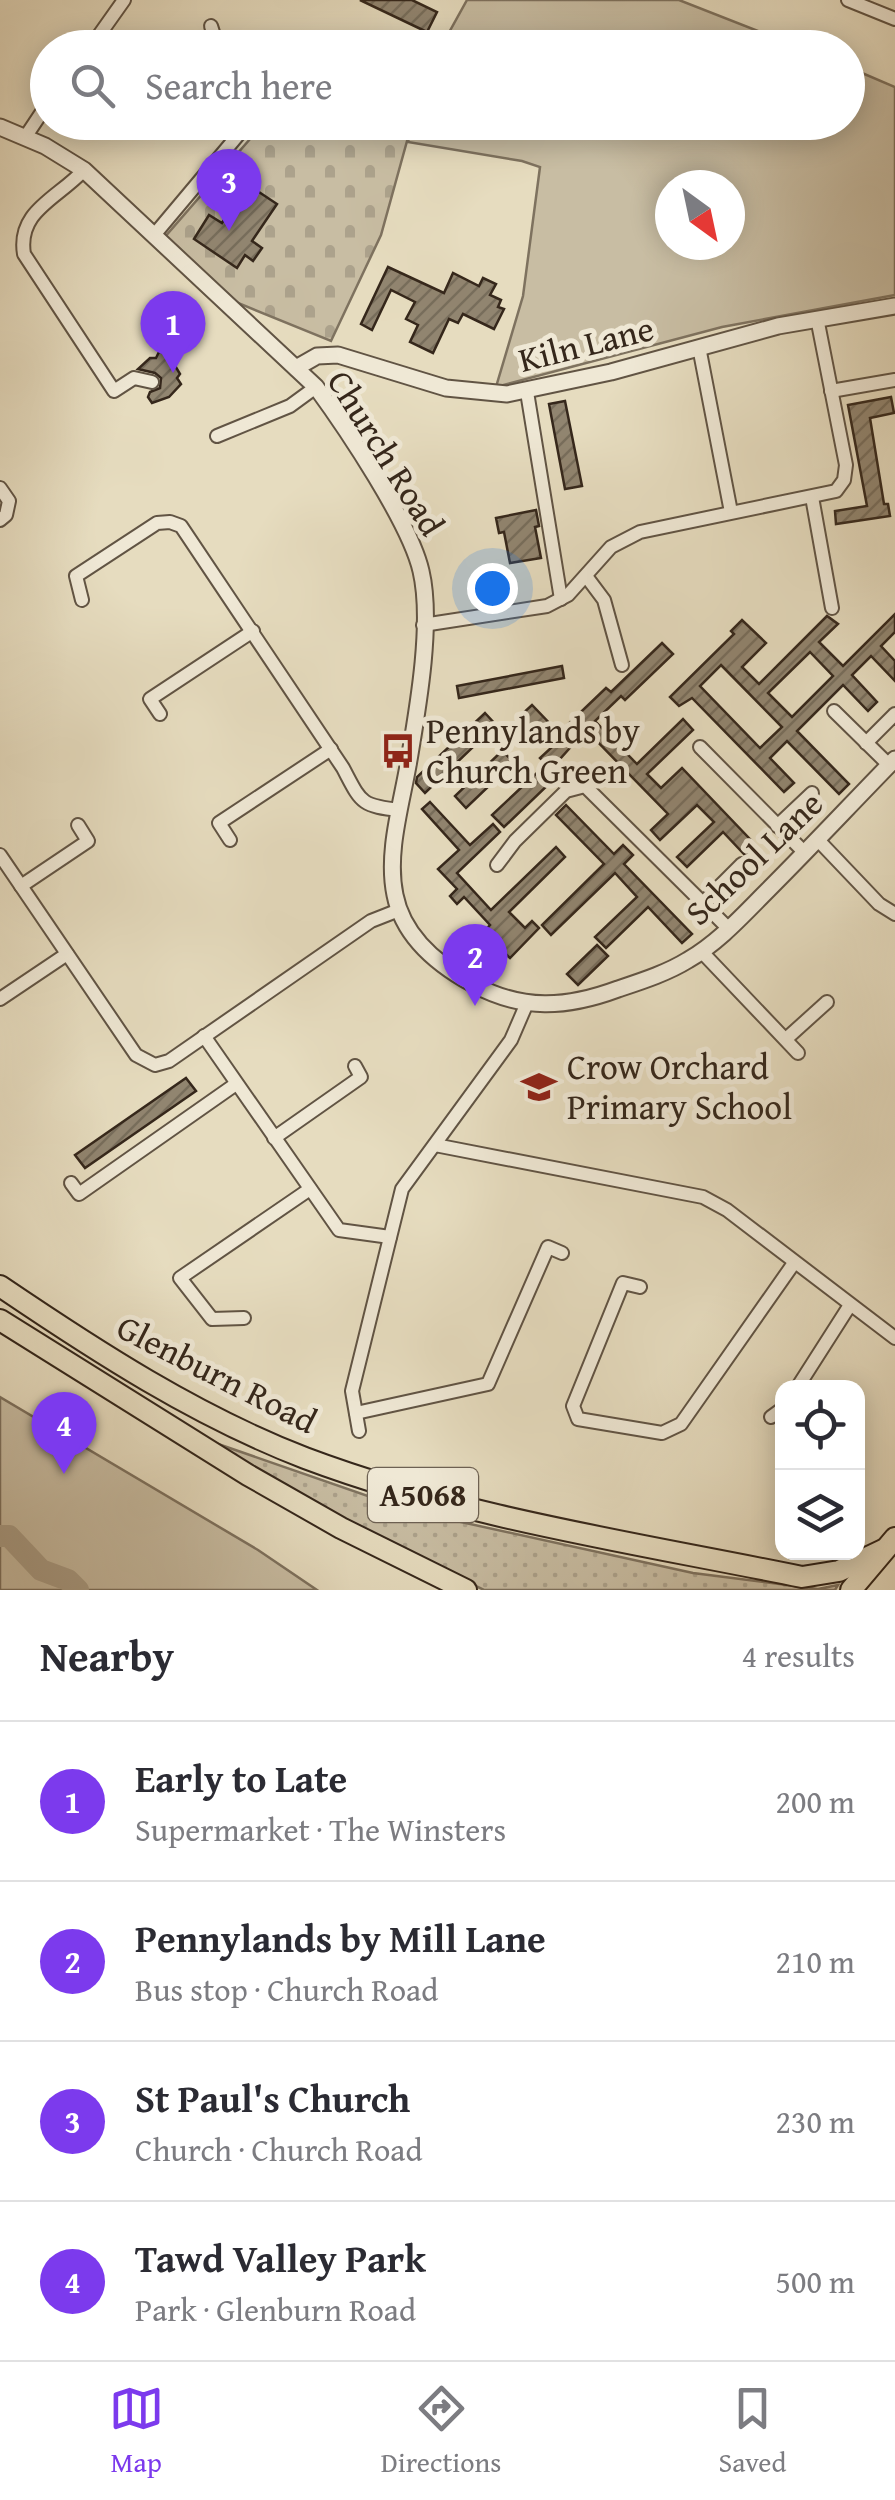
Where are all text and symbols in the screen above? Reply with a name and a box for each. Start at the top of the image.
search box [30,30,865,140]
text: Search here [145,57,333,113]
icon: search [65,58,120,113]
pin: 3 [196,148,262,231]
north arrow [655,170,745,260]
pin: 1 [140,290,206,373]
street label: Kiln Lane [513,302,659,385]
street label: Church Road [315,360,458,546]
your location [467,563,518,614]
place label: Pennylands by Church Green [426,705,640,796]
bus stop icon: Pennylands by Church Green [379,732,417,770]
street label: School Lane [673,779,834,937]
pin: 2 [442,924,508,1006]
place label: Crow Orchard Primary School [567,1041,792,1132]
school or university icon: Crow Orchard Primary School [520,1068,558,1106]
street label: Glenburn Road [108,1301,326,1446]
map controls [775,1380,865,1560]
button: locate [775,1380,865,1470]
pin: 4 [32,1392,96,1474]
road number: A5068 [368,1468,478,1522]
button: layers [775,1470,865,1560]
text: Nearby [40,1625,174,1686]
text: 4 results [742,1632,855,1679]
text: Early to Late [135,1750,347,1806]
text: 1 [64,1778,81,1825]
text: 200 m [776,1778,855,1825]
text: Supermarket · The Winsters [135,1806,506,1853]
text: Pennylands by Mill Lane [135,1910,546,1966]
text: 2 [64,1938,81,1985]
text: 210 m [776,1938,855,1985]
text: Bus stop · Church Road [135,1966,438,2013]
text: St Paul's Church [135,2070,410,2126]
text: 3 [64,2098,81,2145]
text: 230 m [776,2098,855,2145]
text: Church · Church Road [135,2126,423,2173]
text: Tawd Valley Park [135,2230,426,2286]
text: 4 [64,2258,81,2305]
text: 500 m [776,2258,855,2305]
text: Park · Glenburn Road [135,2286,416,2333]
tab: Map [109,2381,164,2482]
tab: Directions [381,2381,501,2482]
tab: Saved [719,2381,786,2482]

